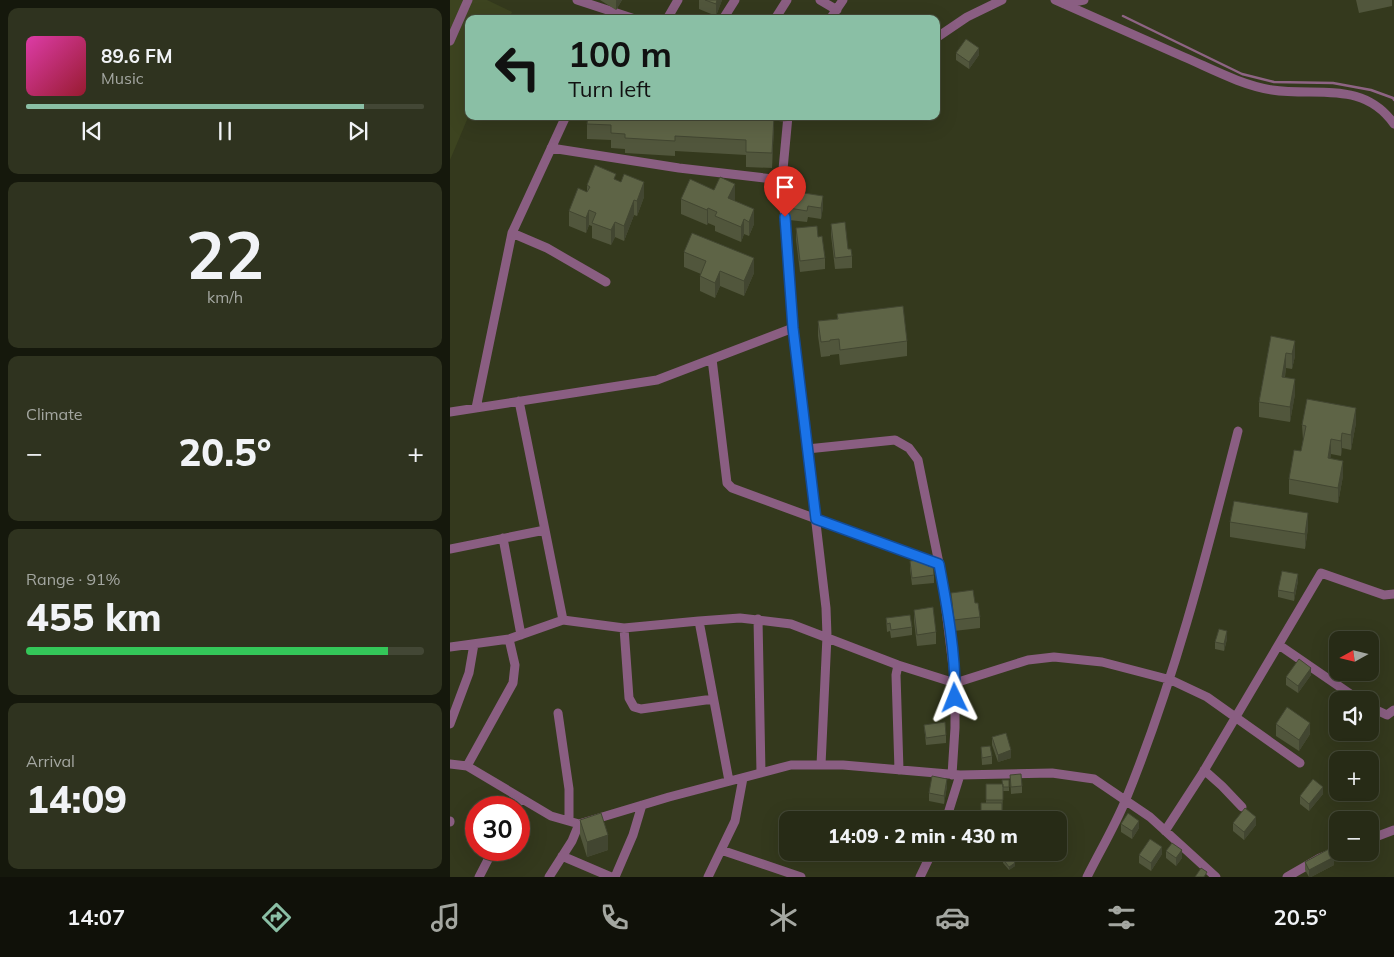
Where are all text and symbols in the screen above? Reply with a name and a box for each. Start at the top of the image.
text: 100 m [568,32,672,76]
icon: left [485,35,550,100]
text: 89.6 FM [101,44,173,68]
text: Music [101,68,144,88]
text: Turn left [568,75,651,103]
icon: previous [78,117,106,145]
icon: pause [211,117,239,145]
icon: next [344,117,372,145]
pin [764,166,806,217]
icon: arrive [771,173,799,201]
text: 22 [186,214,264,295]
text: km/h [207,287,243,307]
text: Climate [26,404,82,424]
text: 20.5° [179,428,271,476]
text: − [26,435,43,470]
text: + [407,435,424,470]
text: Range · 91% [26,569,121,589]
text: 455 km [26,593,162,641]
north arrow [1329,631,1379,681]
map controls [1329,631,1379,861]
position arrow [928,671,980,723]
button: sound [1329,691,1379,741]
text: Arrival [26,751,75,771]
button: + [1329,751,1379,801]
text: 14:09 [26,775,127,823]
speed limit sign: 30 [465,796,530,861]
button: − [1329,811,1379,861]
text: 14:09 · 2 min · 430 m [828,824,1018,848]
icon: directions [259,900,294,935]
icon: music [428,900,463,935]
icon: phone [597,900,632,935]
icon: climate [766,900,801,935]
icon: car [935,900,970,935]
icon: filters [1104,900,1139,935]
text: 14:07 [67,903,125,931]
text: 20.5° [1274,903,1327,931]

